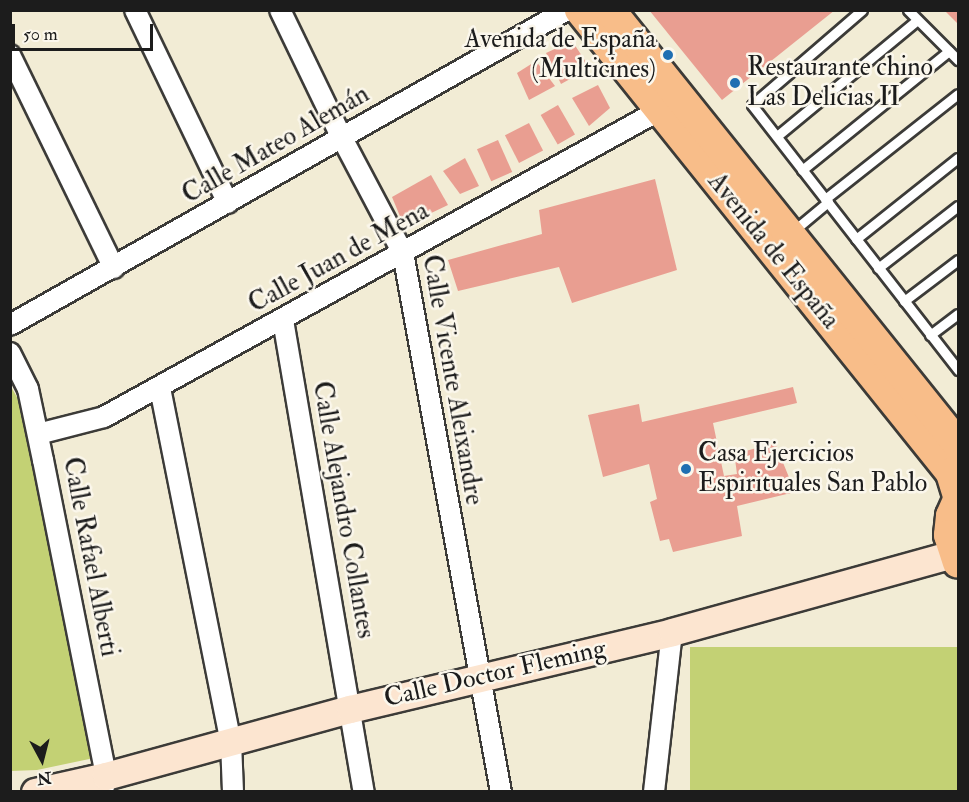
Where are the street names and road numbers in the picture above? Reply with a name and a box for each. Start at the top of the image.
street label: Calle Mateo Alemán [177,79,375,211]
street label: Avenida de España [701,167,845,335]
street label: Calle Juan de Mena [244,196,434,320]
street label: Calle Vicente Aleixandre [415,253,489,507]
street label: Calle Alejandro Collantes [305,379,381,641]
street label: Calle Rafael Alberti [55,455,125,659]
street label: Calle Doctor Fleming [381,633,609,715]

